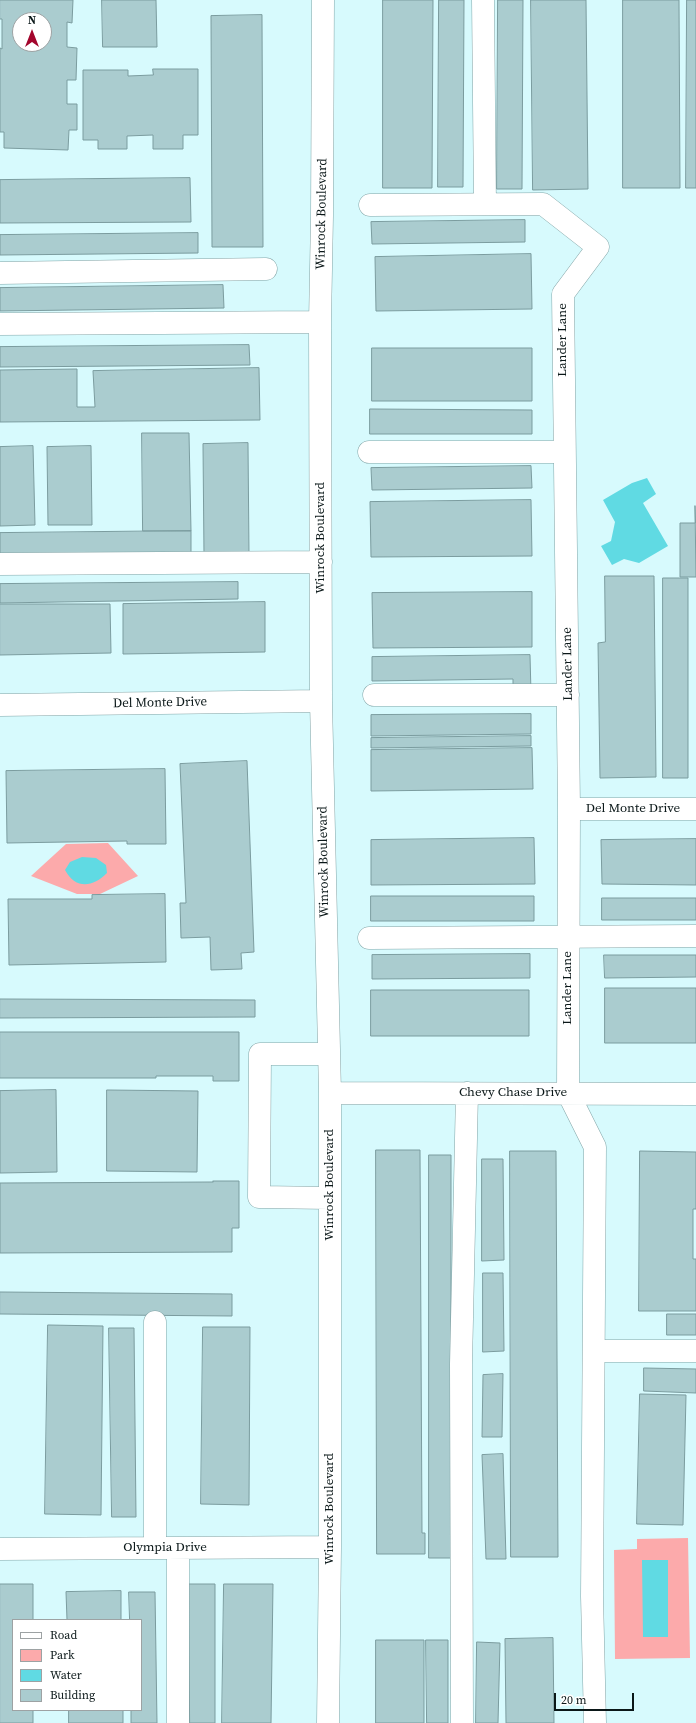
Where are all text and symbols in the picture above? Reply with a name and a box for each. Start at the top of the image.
north arrow [12,12,52,52]
text: N [28,13,36,28]
street label: Winrock Boulevard [313,158,331,270]
street label: Lander Lane [555,303,571,377]
street label: Winrock Boulevard [313,482,329,594]
street label: Lander Lane [560,627,576,701]
street label: Del Monte Drive [113,694,207,712]
street label: Del Monte Drive [586,801,680,817]
street label: Winrock Boulevard [315,806,333,918]
street label: Lander Lane [560,951,576,1025]
street label: Chevy Chase Drive [459,1085,567,1101]
street label: Winrock Boulevard [322,1129,338,1241]
street label: Winrock Boulevard [322,1453,338,1565]
street label: Olympia Drive [123,1540,207,1556]
legend [12,1619,142,1711]
text: Road [50,1627,77,1643]
text: Park [50,1647,75,1663]
text: Water [50,1667,82,1683]
scale bar [556,1685,636,1711]
text: Building [50,1687,95,1703]
text: 20 m [561,1692,587,1708]

